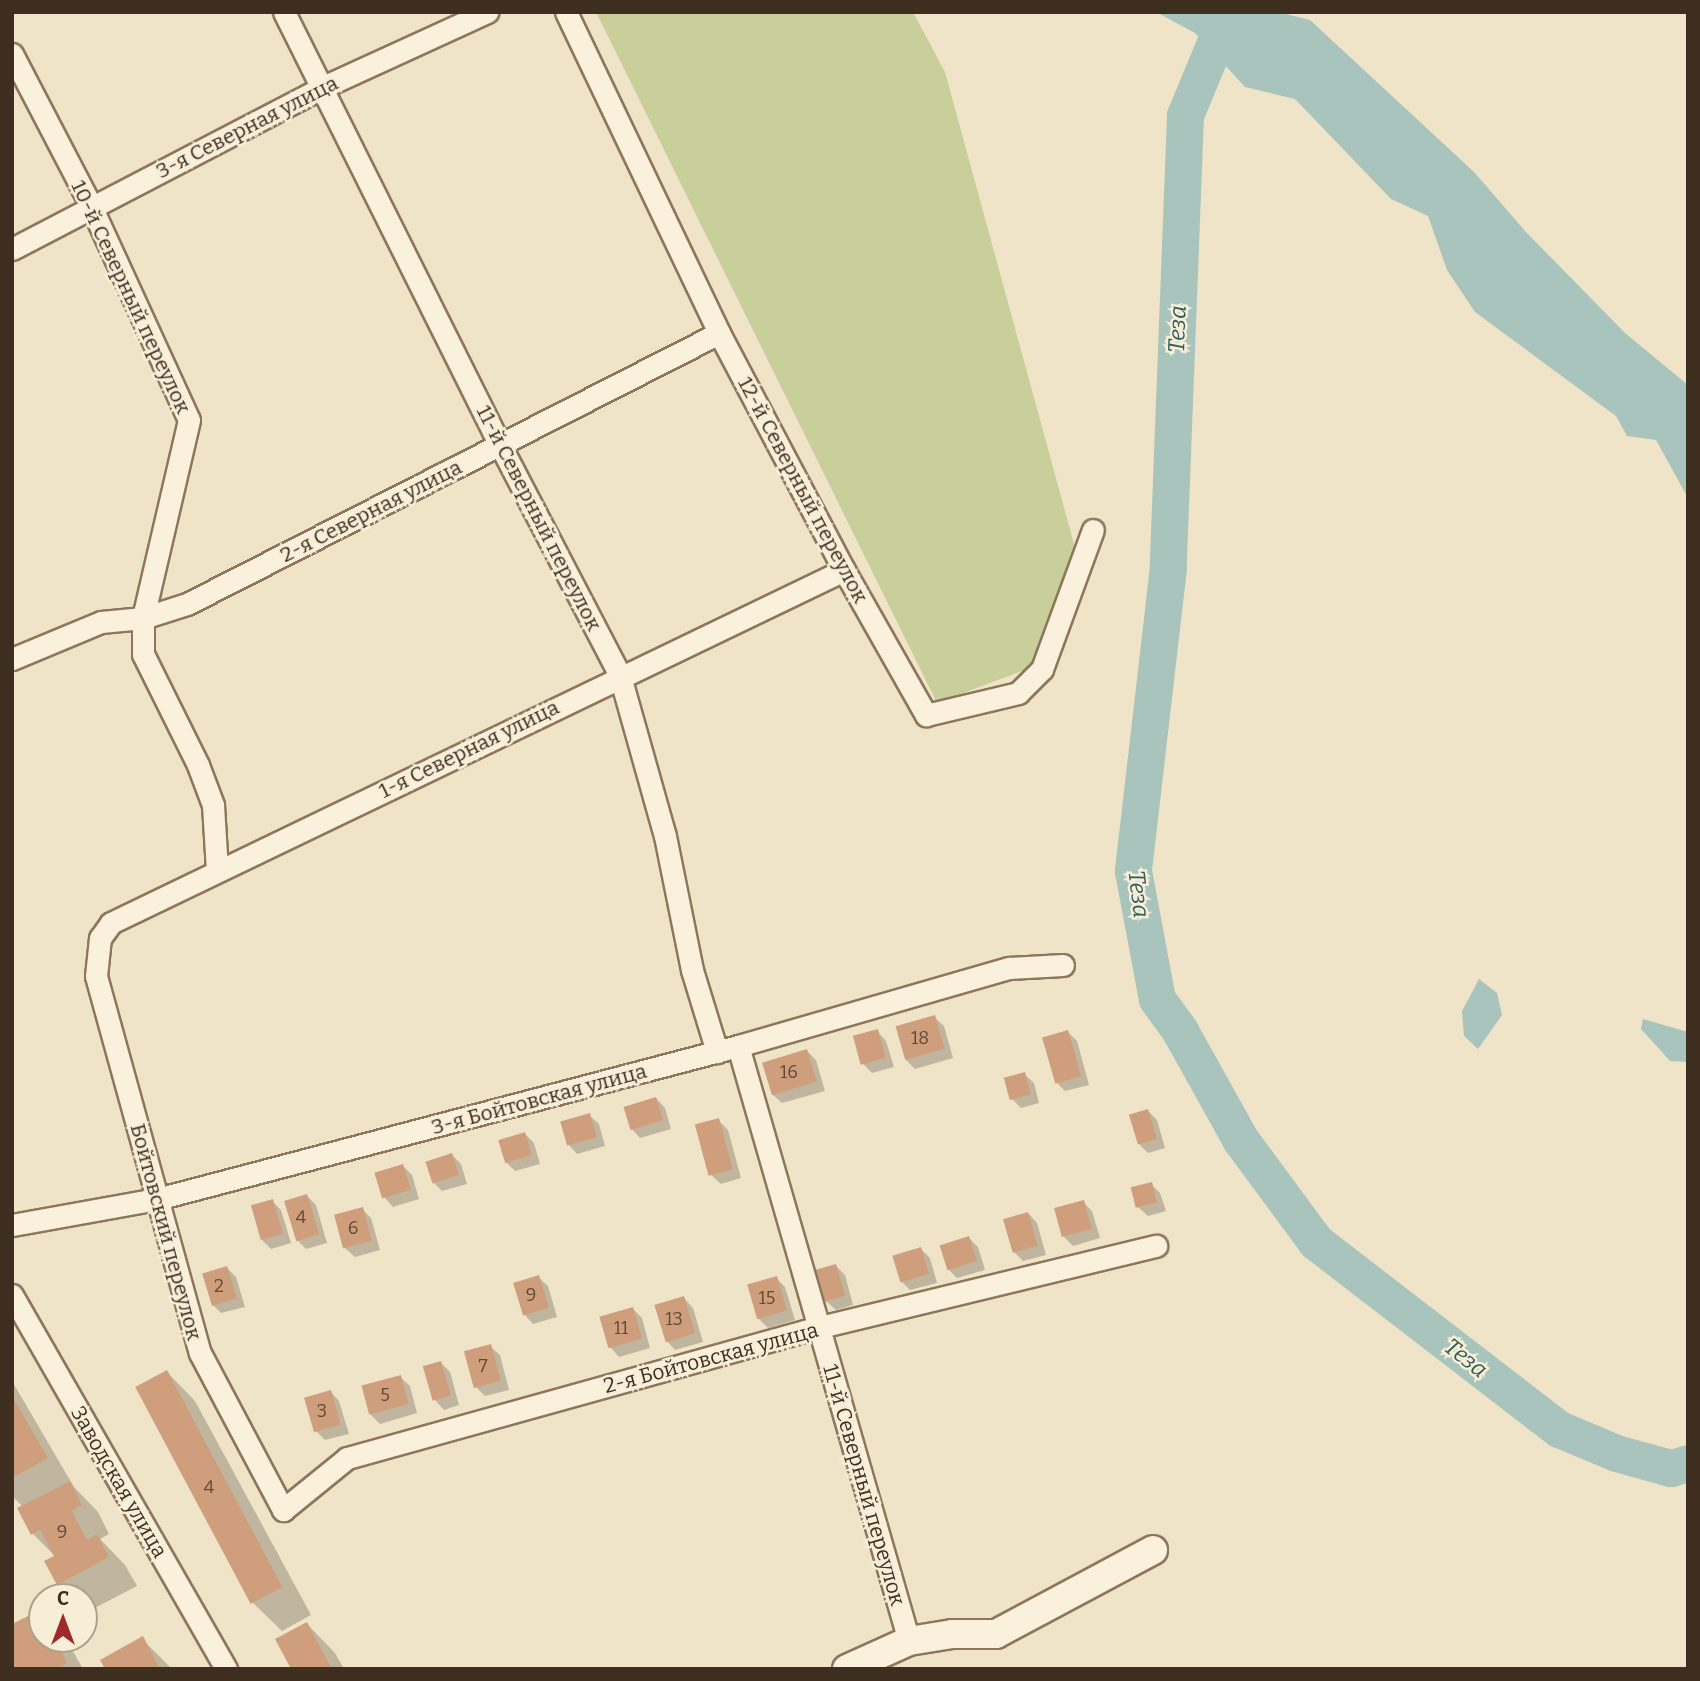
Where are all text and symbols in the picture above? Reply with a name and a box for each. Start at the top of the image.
street label: 3-я Северная улица [152,70,342,184]
street label: 10-й Северный переулок [66,176,196,418]
water label: Теза [1162,305,1192,353]
street label: 12-й Северный переулок [733,373,873,607]
street label: 11-й Северный переулок [471,401,607,635]
street label: 2-я Северная улица [276,454,466,568]
street label: 1-я Северная улица [375,694,563,804]
water label: Теза [1122,869,1156,919]
house number: 18 [911,1027,929,1049]
street label: 3-я Бойтовская улица [429,1058,649,1140]
house number: 16 [780,1061,798,1083]
street label: Бойтовский переулок [125,1121,207,1343]
house number: 4 [296,1206,306,1228]
house number: 6 [348,1217,358,1239]
house number: 2 [214,1275,224,1297]
house number: 9 [526,1284,536,1306]
house number: 15 [759,1287,775,1309]
house number: 13 [665,1308,683,1330]
street label: 2-я Бойтовская улица [601,1317,821,1399]
house number: 11 [614,1317,628,1339]
water label: Теза [1439,1333,1493,1383]
house number: 7 [478,1355,488,1377]
street label: 11-й Северный переулок [817,1361,911,1609]
house number: 5 [380,1384,390,1406]
house number: 3 [317,1400,327,1422]
street label: Заводская улица [65,1402,173,1562]
house number: 4 [204,1476,214,1498]
house number: 9 [57,1521,67,1543]
north arrow [28,1583,98,1653]
text: С [57,1587,69,1610]

